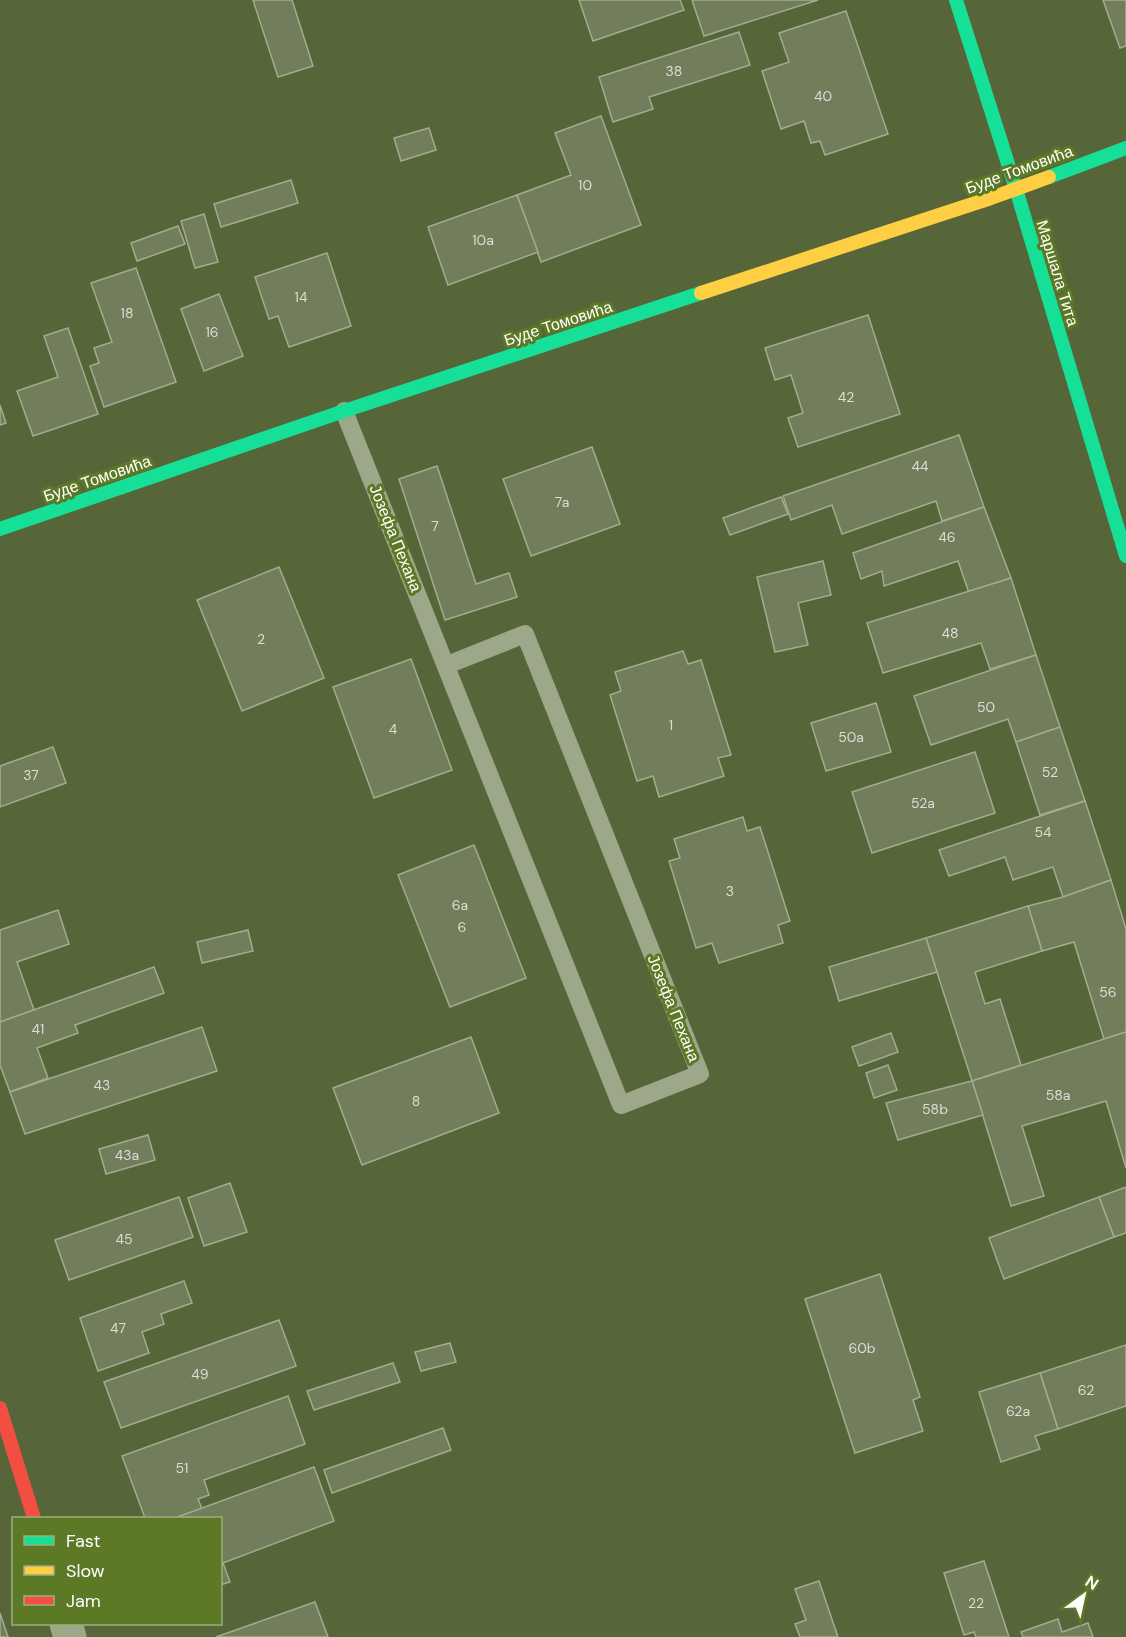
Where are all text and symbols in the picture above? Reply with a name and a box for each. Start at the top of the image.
house number: 38 [666,62,682,80]
house number: 40 [814,87,832,105]
street label: Буде Томовића [963,140,1076,199]
house number: 10 [578,176,592,194]
street label: Маршала Тита [1031,218,1084,329]
house number: 10a [472,231,494,249]
house number: 14 [295,288,308,306]
street label: Буде Томовића [501,296,615,351]
house number: 18 [121,304,133,322]
house number: 16 [205,323,219,341]
house number: 42 [838,388,854,406]
street label: Буде Томовића [40,450,154,507]
house number: 44 [912,457,929,475]
street label: Јозефа Пехана [365,482,427,595]
house number: 7a [555,493,569,511]
house number: 7 [431,517,439,535]
house number: 46 [938,528,956,546]
house number: 48 [941,624,959,642]
house number: 2 [257,630,265,648]
house number: 50 [977,698,995,716]
house number: 1 [669,716,673,734]
house number: 4 [389,720,398,738]
house number: 50a [838,728,864,746]
house number: 52 [1042,763,1058,781]
house number: 37 [23,766,39,784]
house number: 52a [911,794,935,812]
house number: 54 [1034,823,1052,841]
house number: 3 [726,882,734,900]
house number: 6a [452,896,468,914]
house number: 6 [458,918,466,936]
street label: Јозефа Пехана [643,952,705,1065]
house number: 56 [1099,983,1117,1001]
house number: 41 [32,1020,44,1038]
house number: 43 [94,1076,110,1094]
house number: 58a [1046,1086,1070,1104]
house number: 8 [412,1092,420,1110]
house number: 58b [922,1100,948,1118]
house number: 43a [115,1146,139,1164]
house number: 45 [115,1230,133,1248]
house number: 47 [110,1319,126,1337]
house number: 60b [848,1339,876,1357]
house number: 49 [191,1365,209,1383]
house number: 62 [1078,1381,1094,1399]
house number: 62a [1006,1402,1030,1420]
house number: 51 [176,1459,188,1477]
legend [12,1517,222,1625]
text: Fast [66,1529,101,1553]
text: Slow [66,1559,105,1583]
north arrow [1054,1565,1114,1625]
text: N [1081,1571,1103,1595]
text: Jam [66,1589,101,1613]
house number: 22 [968,1594,984,1612]

